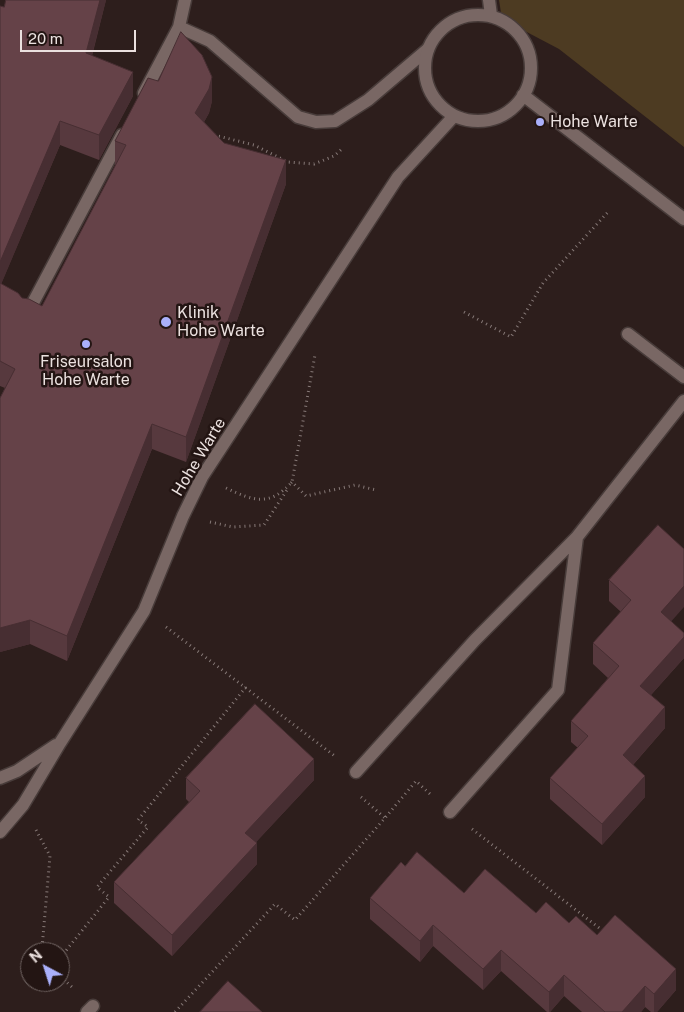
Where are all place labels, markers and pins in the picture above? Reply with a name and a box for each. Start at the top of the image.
place label: Hohe Warte [550,112,638,132]
marker: Hohe Warte [534,116,546,128]
place label: Klinik Hohe Warte [177,303,265,341]
marker: Klinik Hohe Warte [159,315,173,329]
marker: Friseursalon Hohe Warte [80,338,92,350]
place label: Friseursalon Hohe Warte [40,352,132,390]

